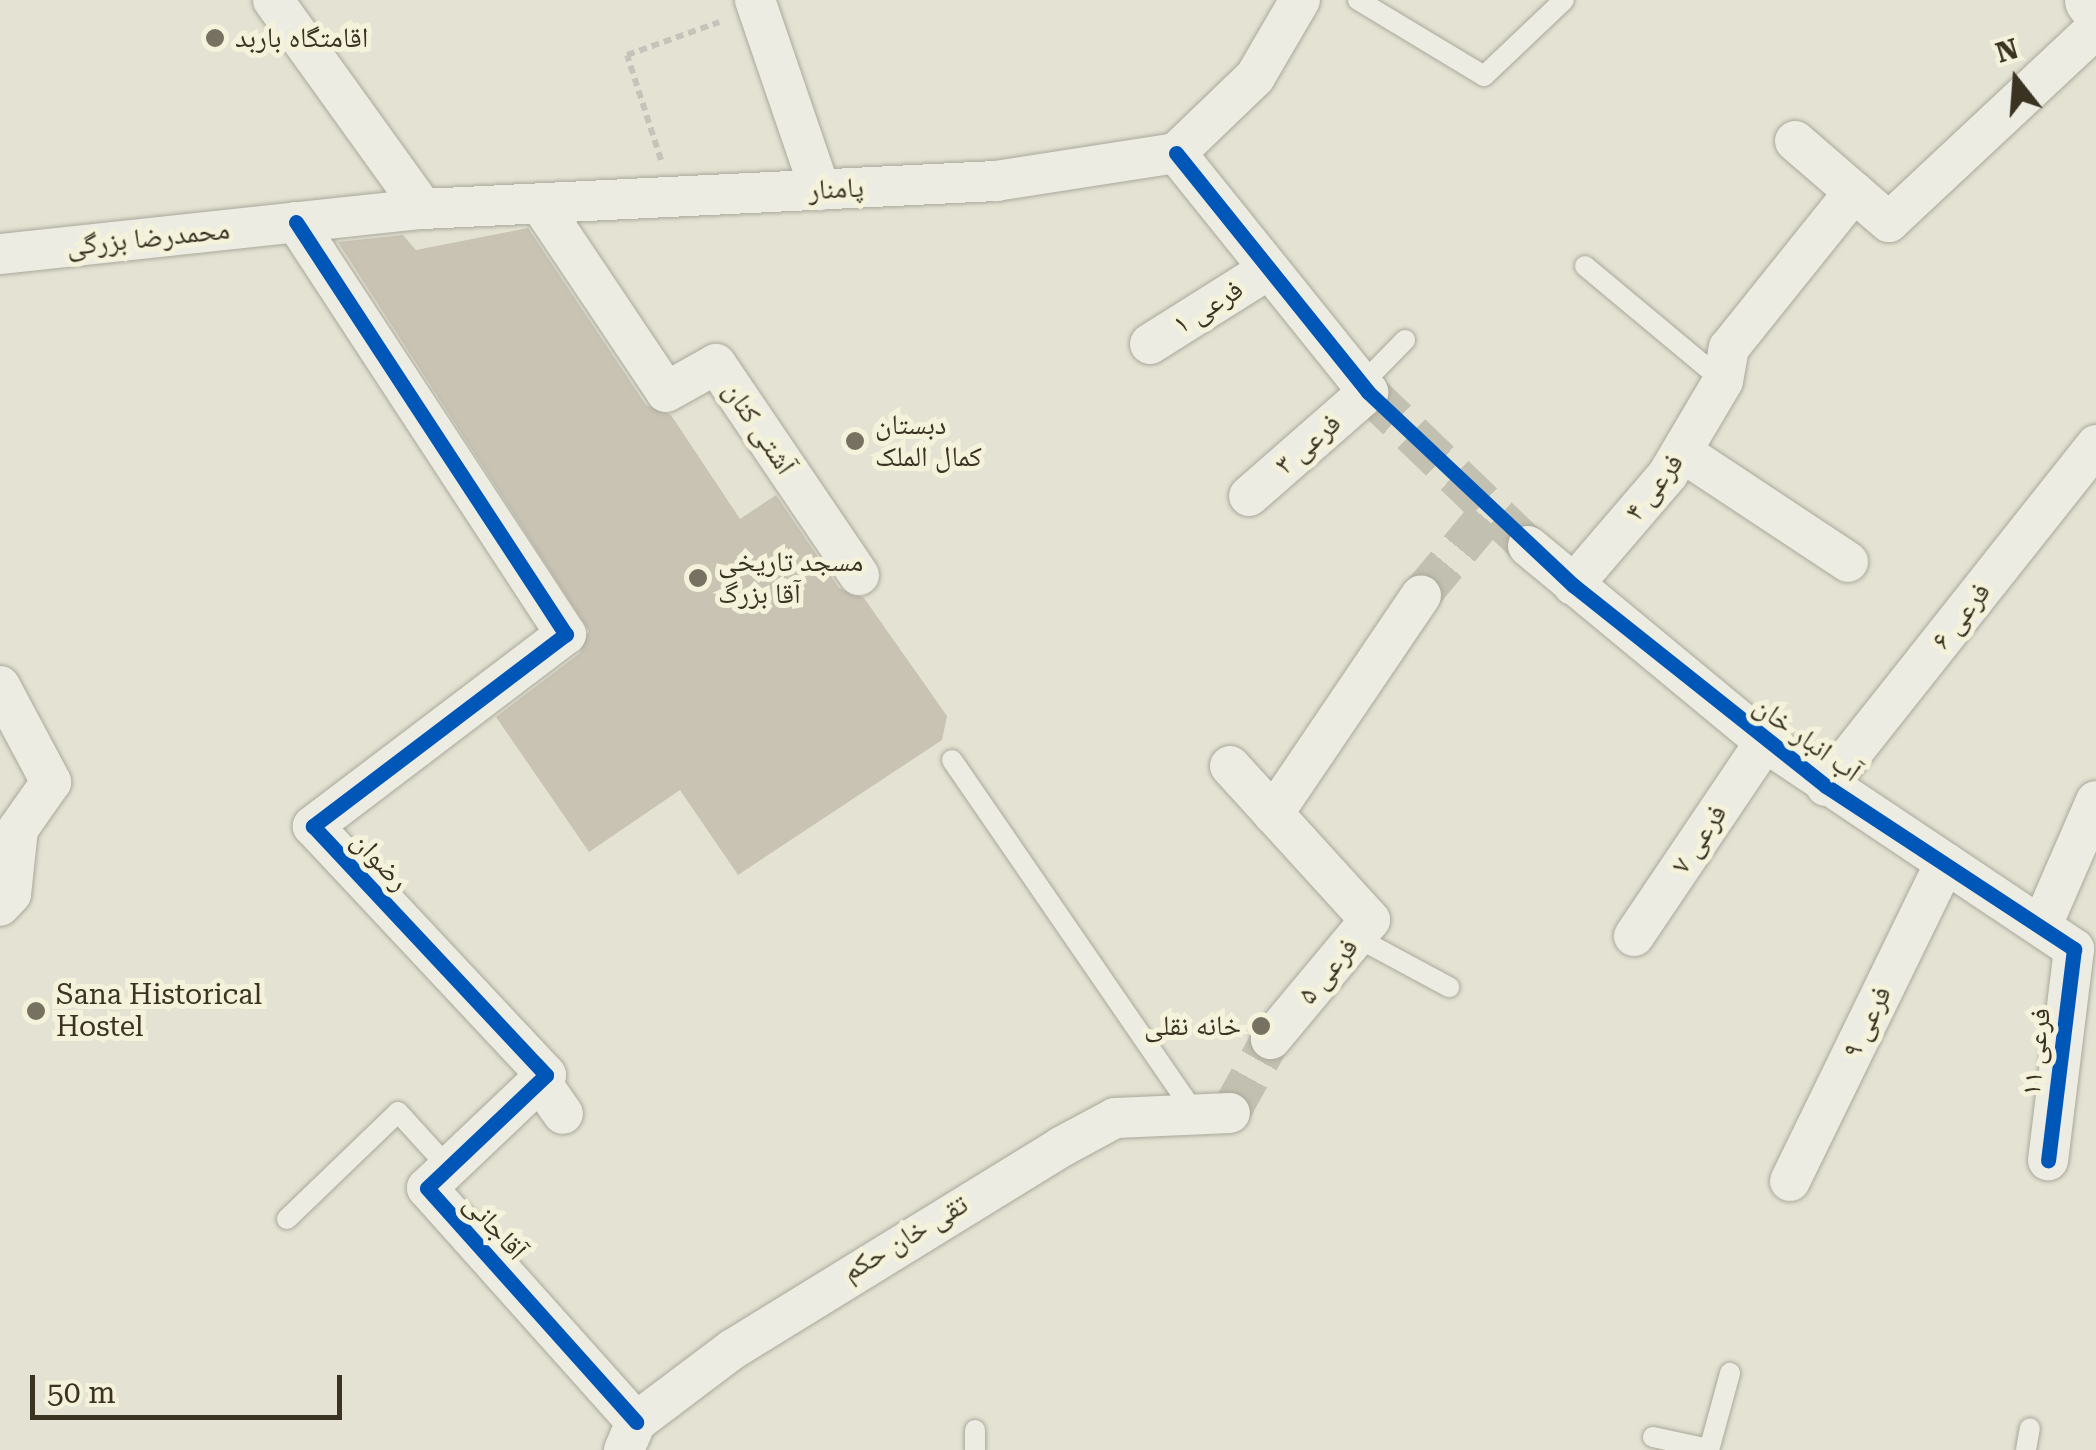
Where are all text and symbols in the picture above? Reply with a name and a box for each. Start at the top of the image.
place label: اقامتگاه باربد [235,21,368,55]
marker: اقامتگاه باربد [204,27,226,49]
north arrow [1966,30,2066,130]
text: N [1992,32,2022,70]
street label: پامنار [807,171,865,207]
street label: محمدرضا بزرگی [65,213,231,263]
street label: فرعی ۱ [1167,273,1249,341]
street label: آشتی کنان [716,375,802,481]
street label: فرعی ۳ [1268,406,1348,482]
place label: دبستان کمال الملک [875,408,982,474]
marker: دبستان کمال الملک [844,430,866,452]
street label: فرعی ۴ [1617,447,1691,527]
place label: مسجد تاریخی آقا بزرگ [718,545,863,611]
marker: مسجد تاریخی آقا بزرگ [687,567,709,589]
street label: فرعی ۶ [1924,576,1998,656]
street label: آب انبار خان [1747,689,1867,789]
street label: فرعی ۷ [1664,798,1734,880]
street label: رضوان [344,824,416,898]
street label: فرعی ۵ [1291,931,1365,1011]
place label: Sana Historical Hostel [56,978,262,1044]
street label: فرعی ۹ [1835,980,1899,1064]
marker: Sana Historical Hostel [25,1000,47,1022]
street label: فرعی ۱۱ [2014,1006,2058,1098]
place label: خانه نقلی [1144,1009,1241,1043]
marker: خانه نقلی [1250,1015,1272,1037]
street label: آقاجانی [457,1187,533,1267]
street label: تقی خان حکم [836,1187,974,1289]
scale bar [35,1355,348,1417]
text: 50 m [47,1375,116,1410]

